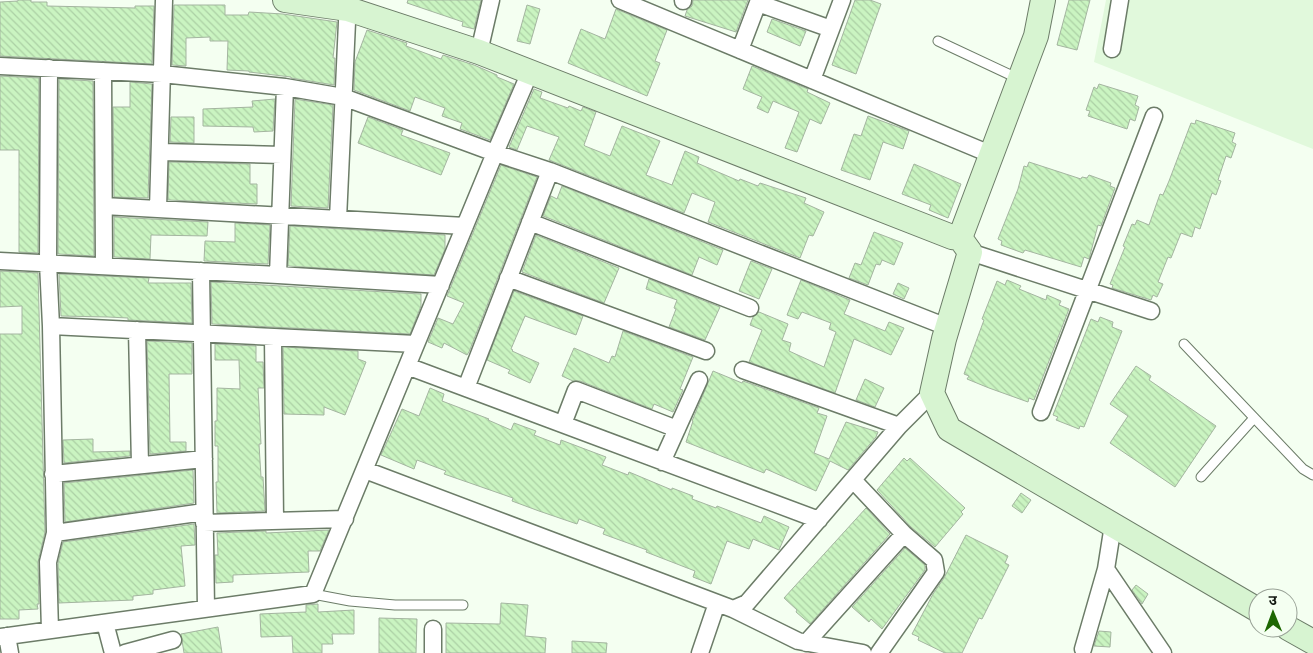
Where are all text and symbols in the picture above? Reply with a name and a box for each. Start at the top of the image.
north arrow [1248,588,1298,638]
text: उ [1269,592,1278,609]

